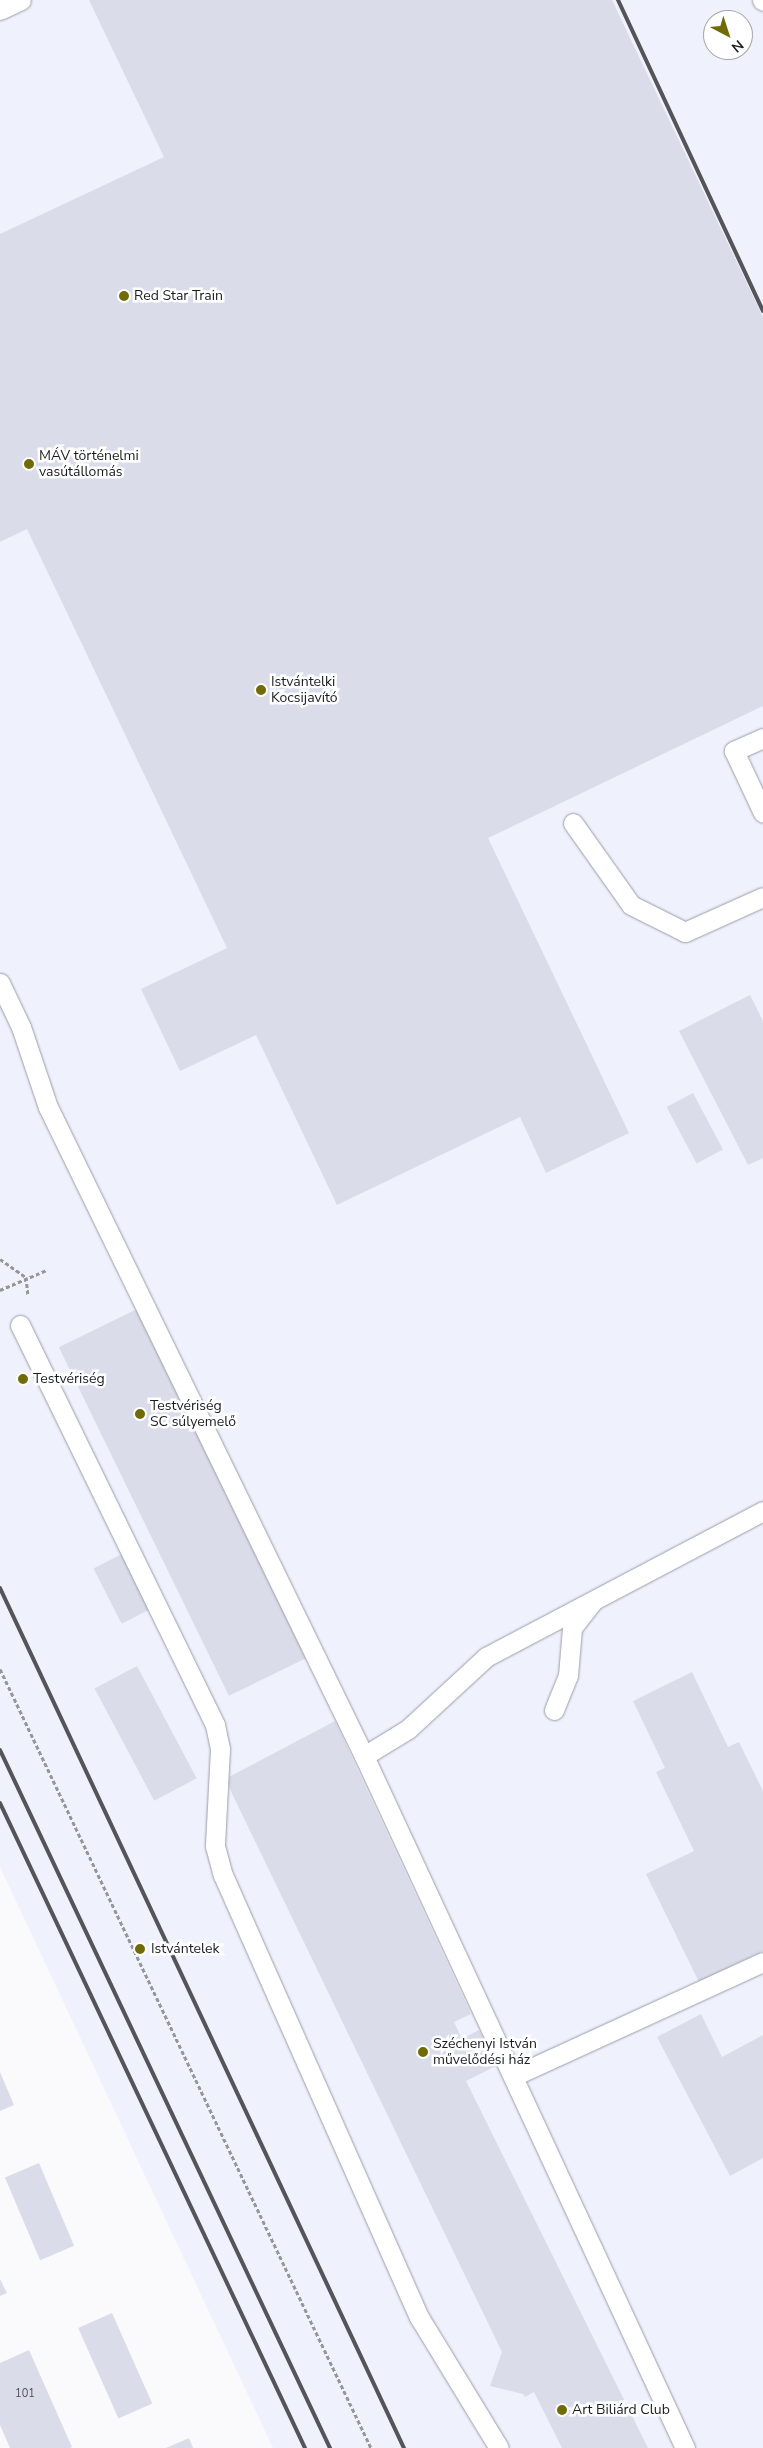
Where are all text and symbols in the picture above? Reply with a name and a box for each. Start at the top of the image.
north arrow [703,10,753,60]
text: N [727,35,747,57]
place label: Red Star Train [134,288,223,304]
marker: Red Star Train [118,290,130,302]
place label: MÁV történelmi vasútállomás [39,448,139,481]
marker: MÁV történelmi vasútállomás [23,458,35,470]
place label: Istvántelki Kocsijavító [271,674,338,706]
marker: Istvántelki Kocsijavító [255,684,267,696]
place label: Testvériség [33,1371,105,1387]
marker: Testvériség [17,1373,29,1385]
place label: Testvériség SC súlyemelő [150,1398,236,1430]
marker: Testvériség SC súlyemelő [134,1408,146,1420]
place label: Istvántelek [151,1941,219,1957]
marker: Istvántelek [133,1942,147,1956]
place label: Széchenyi István művelődési ház [433,2036,537,2068]
marker: Széchenyi István művelődési ház [417,2046,429,2058]
house number: 101 [15,2387,35,2401]
place label: Art Biliárd Club [572,2402,670,2418]
marker: Art Biliárd Club [556,2404,568,2416]

